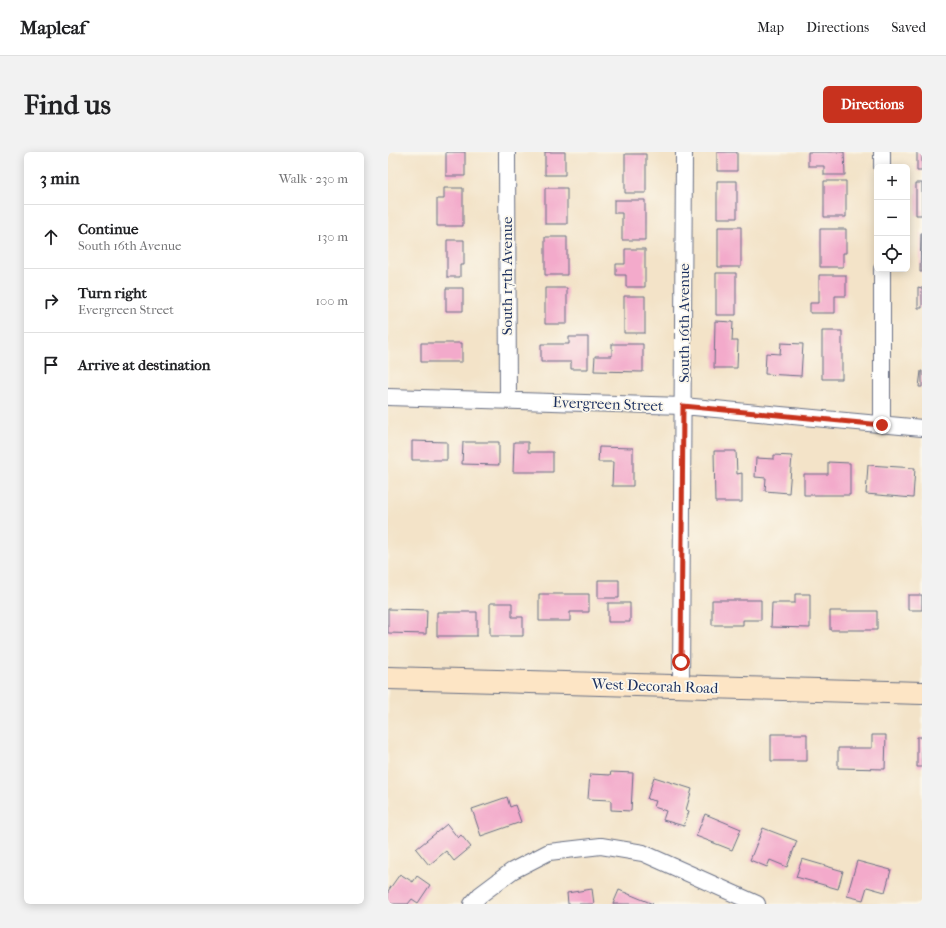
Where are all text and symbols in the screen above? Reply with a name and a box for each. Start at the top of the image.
text: Mapleaf [20,17,86,39]
text: Map [757,19,784,36]
text: Directions [806,19,869,36]
text: Saved [891,19,926,36]
button: Directions [823,86,922,123]
text: Find us [24,88,111,121]
map controls [874,164,910,272]
button: + [874,164,910,200]
text: 3 min [40,168,80,188]
text: Walk · 230 m [279,171,348,186]
button: − [874,200,910,236]
street label: South 17th Avenue [498,216,516,335]
text: Continue [78,220,138,238]
icon: ahead [40,226,62,248]
text: 130 m [317,229,348,244]
button: locate [874,236,910,272]
text: South 16th Avenue [78,238,182,253]
street label: South 16th Avenue [675,263,693,383]
text: Turn right [78,284,147,302]
icon: right [40,290,62,312]
text: 100 m [315,293,348,308]
text: Evergreen Street [78,302,174,317]
icon: arrive [40,354,62,376]
text: Arrive at destination [78,356,210,374]
street label: Evergreen Street [552,393,664,415]
route end [873,416,891,434]
route start [672,653,690,671]
street label: West Decorah Road [590,675,719,697]

